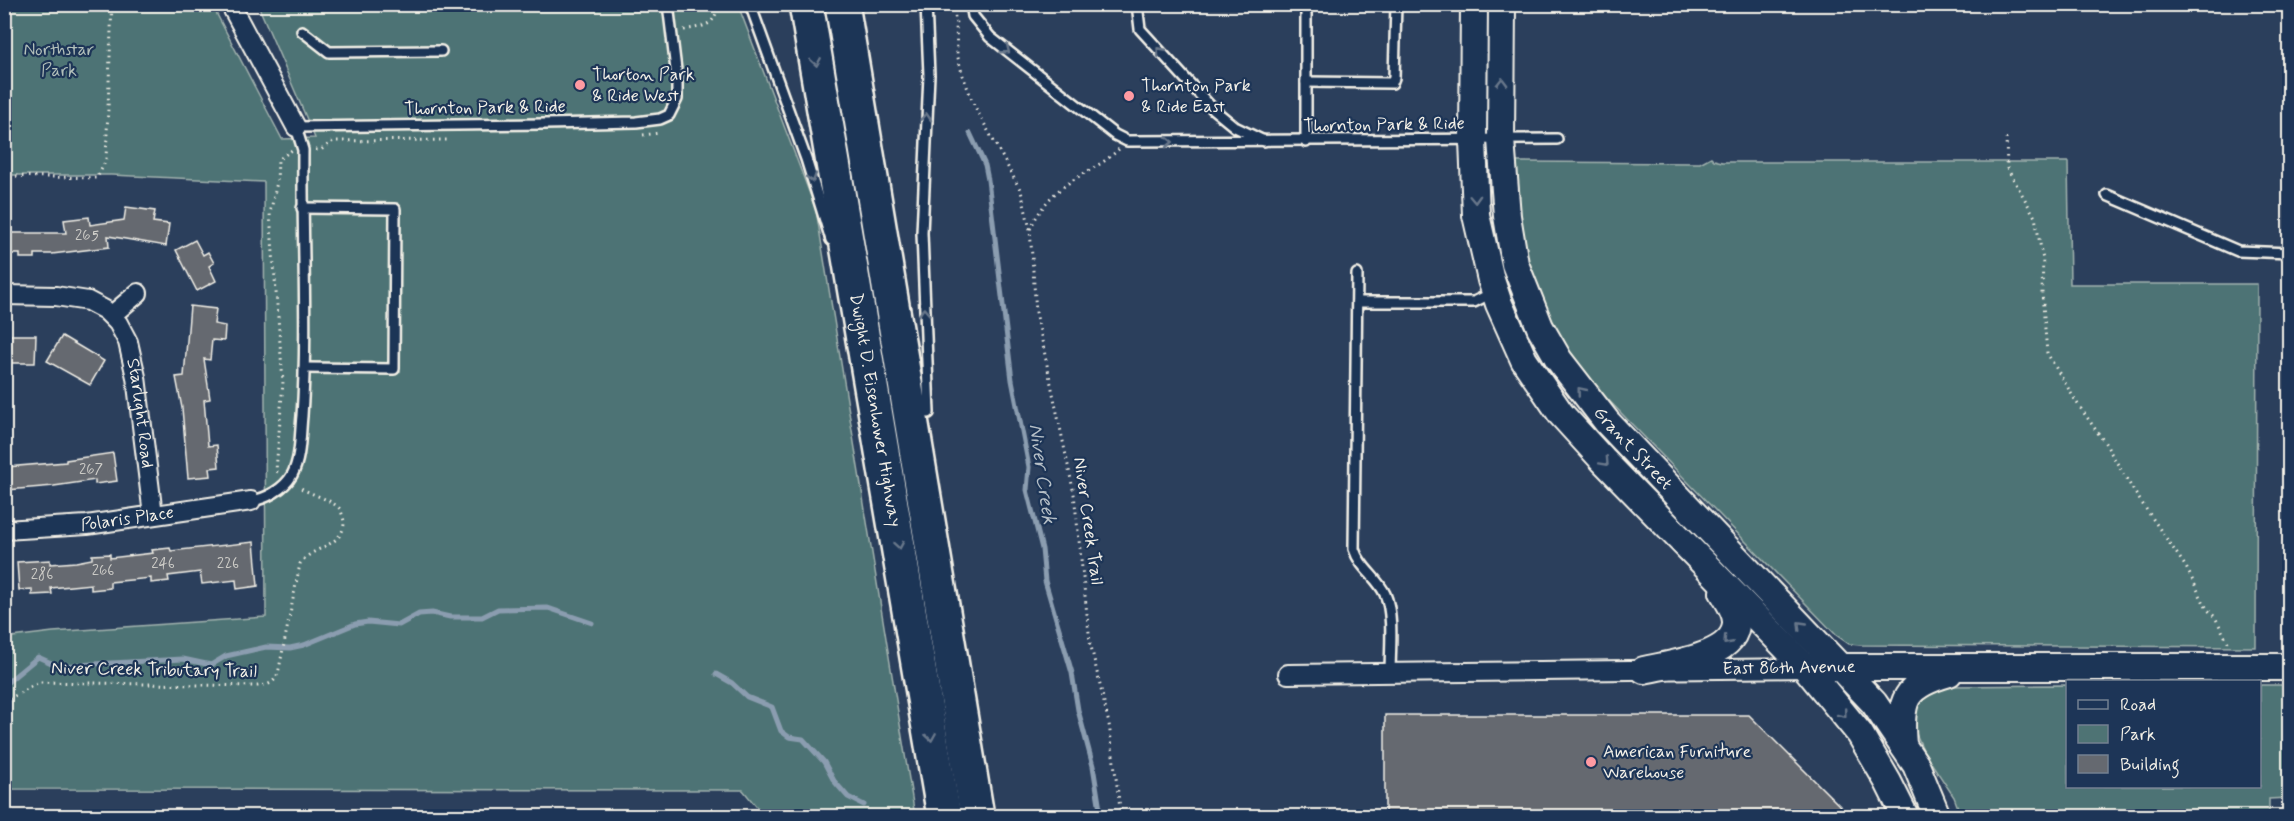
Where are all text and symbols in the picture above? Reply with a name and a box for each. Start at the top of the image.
park label: Northstar Park [24,38,95,83]
one-way arrow [999,42,1010,53]
one-way arrow [1156,47,1167,57]
one-way arrow [809,58,821,67]
place label: Thorton Park & Ride West [592,63,695,108]
place label: Thornton Park & Ride East [1141,74,1251,119]
one-way arrow [1495,77,1508,86]
marker: Thorton Park & Ride West [573,78,587,92]
marker: Thornton Park & Ride East [1122,89,1136,103]
street label: Thornton Park & Ride [404,95,566,121]
one-way arrow [920,112,933,121]
street label: Thornton Park & Ride [1303,112,1465,138]
one-way arrow [1165,136,1174,148]
one-way arrow [805,172,817,183]
one-way arrow [1469,194,1481,203]
house number: 265 [75,226,99,246]
street label: Dwight D. Eisenhower Highway [843,291,907,529]
one-way arrow [918,308,931,317]
street label: Starlight Road [120,356,159,470]
one-way arrow [1578,386,1589,397]
street label: Grant Street [1588,402,1678,496]
water label: Niver Creek [1022,422,1062,526]
one-way arrow [1597,454,1608,465]
street label: Niver Creek Trail [1067,456,1109,586]
house number: 267 [79,460,103,480]
street label: Polaris Place [80,500,176,537]
one-way arrow [892,539,905,549]
house number: 246 [151,554,175,574]
house number: 226 [217,554,239,574]
house number: 266 [92,561,114,581]
house number: 286 [31,565,53,585]
one-way arrow [1797,621,1808,632]
one-way arrow [1723,634,1734,645]
street label: East 86th Avenue [1722,655,1856,681]
street label: Niver Creek Tributary Trail [51,656,257,684]
legend [2066,680,2261,788]
text: Road [2120,693,2156,717]
one-way arrow [1835,707,1846,718]
text: Park [2120,723,2156,747]
one-way arrow [924,732,937,742]
place label: American Furniture Warehouse [1603,740,1751,785]
text: Building [2120,753,2180,779]
marker: American Furniture Warehouse [1584,755,1598,769]

